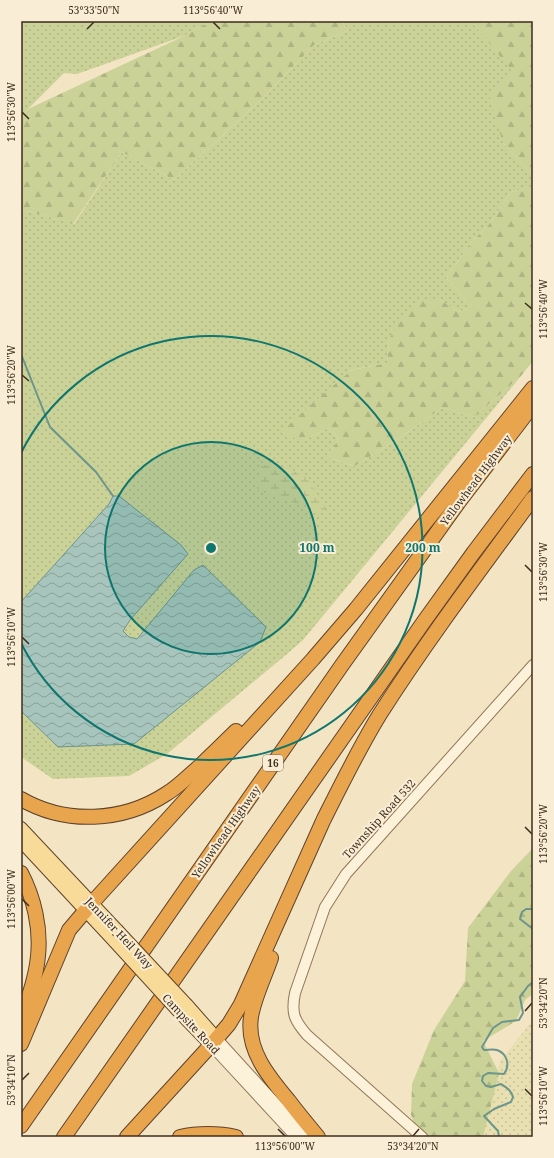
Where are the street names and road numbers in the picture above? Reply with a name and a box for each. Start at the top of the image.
street label: Yellowhead Highway [436,431,515,529]
road number: 16 [263,755,283,771]
street label: Township Road 532 [339,776,418,862]
street label: Yellowhead Highway [187,782,264,882]
street label: Jennifer Heil Way [82,893,157,972]
street label: Campsite Road [159,990,224,1057]

